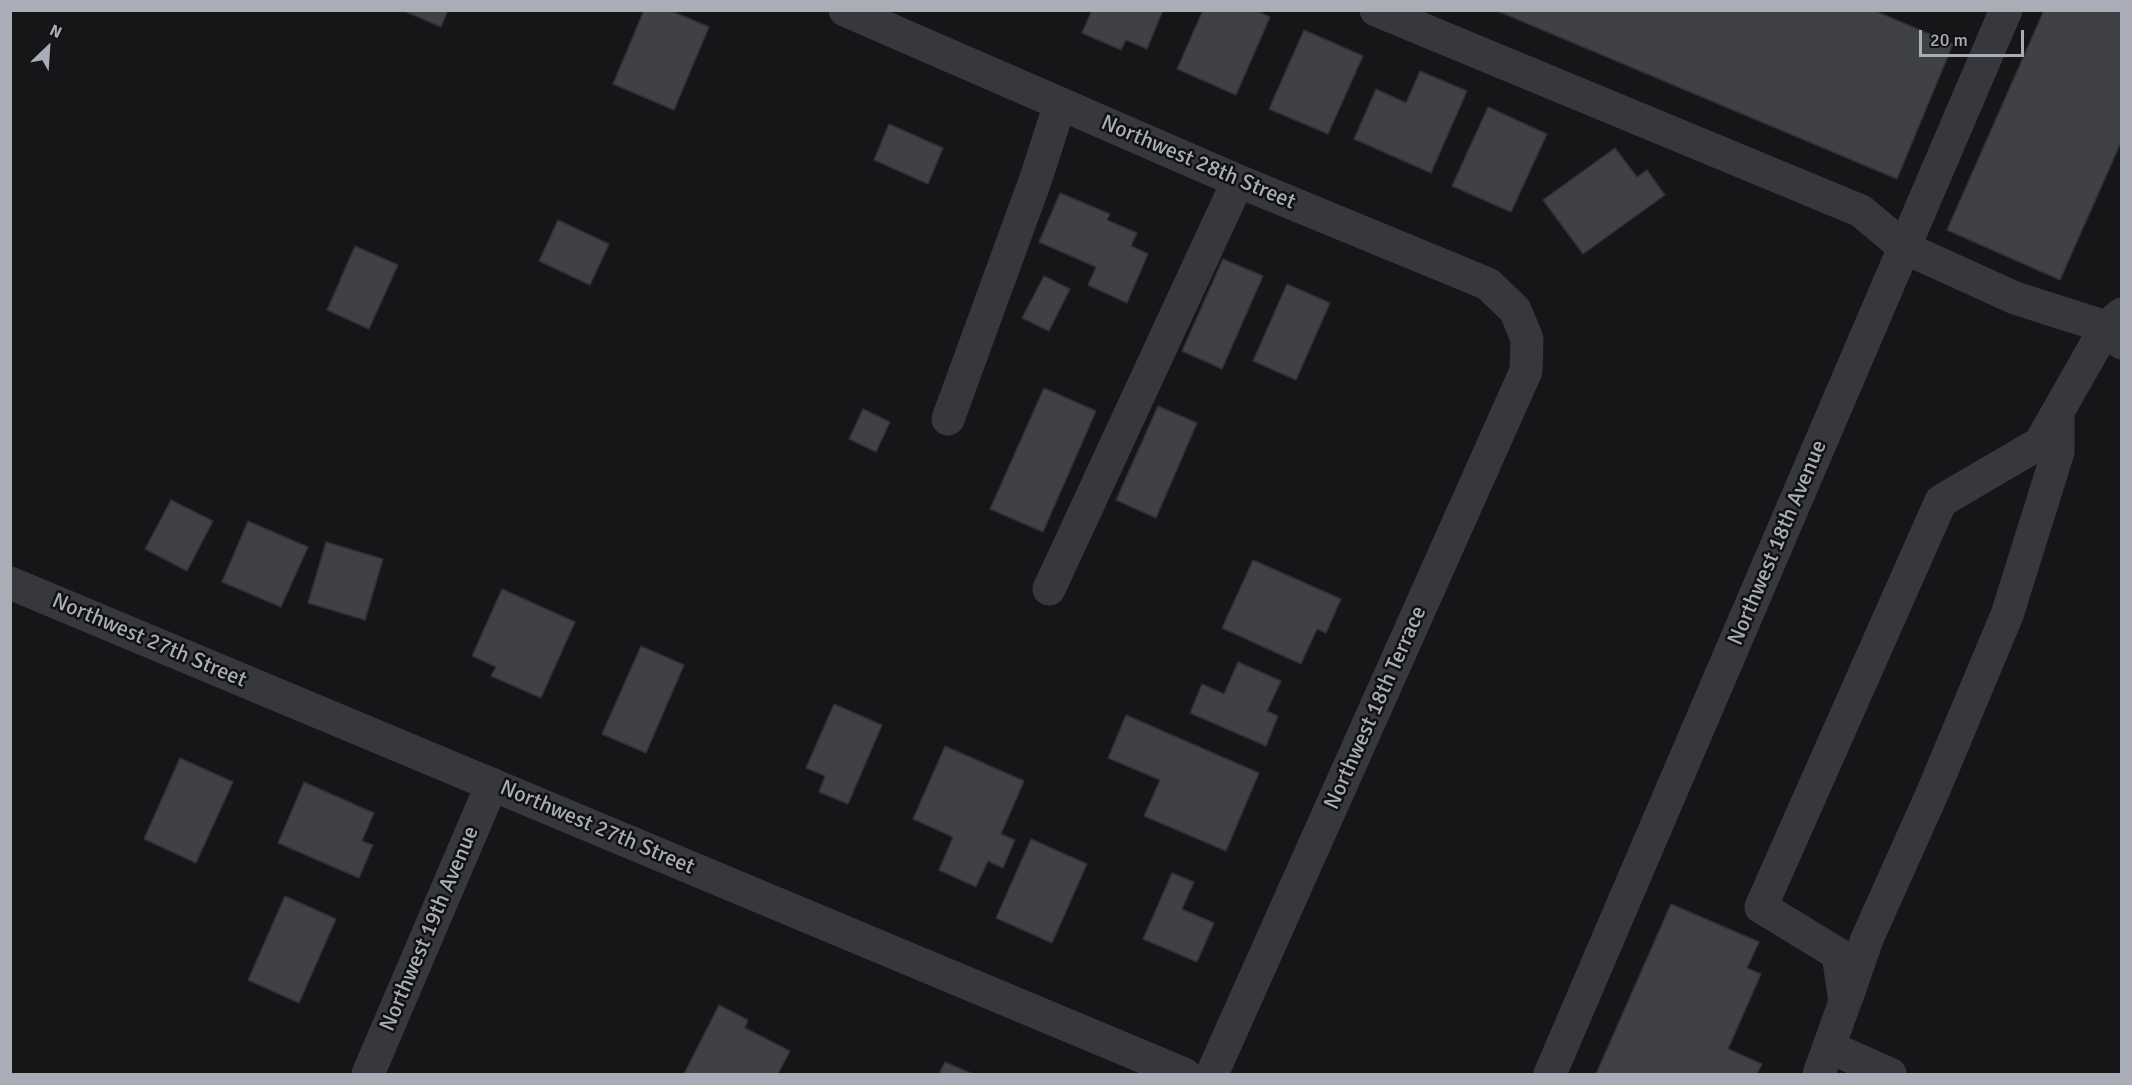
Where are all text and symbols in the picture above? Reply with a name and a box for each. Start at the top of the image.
north arrow [18,18,78,78]
scale bar [1922,18,2027,56]
text: N [46,20,65,43]
text: 20 m [1930,29,1968,51]
street label: Northwest 28th Street [1097,110,1299,216]
street label: Northwest 18th Avenue [1723,437,1833,649]
street label: Northwest 27th Street [48,588,250,694]
street label: Northwest 18th Terrace [1319,602,1433,814]
street label: Northwest 27th Street [496,775,698,881]
street label: Northwest 19th Avenue [375,823,485,1035]

